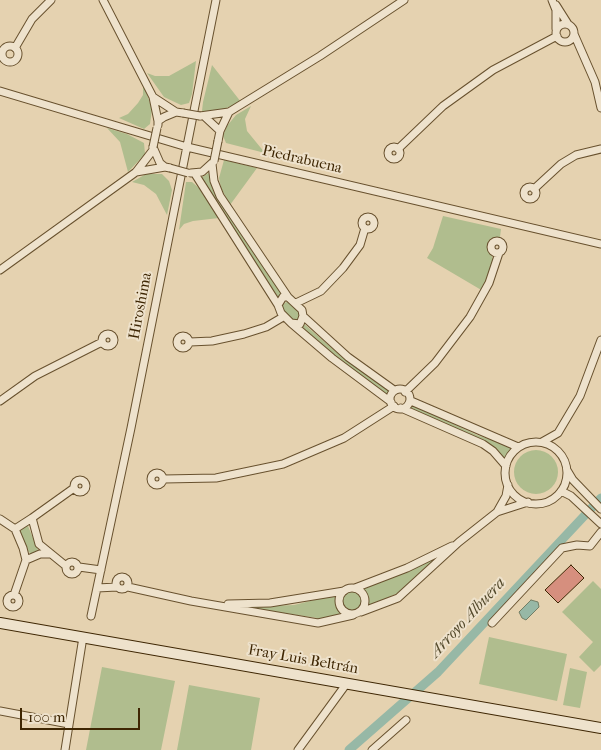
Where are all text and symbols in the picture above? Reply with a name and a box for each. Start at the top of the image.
street label: Piedrabuena [260,142,344,178]
street label: Hiroshima [126,271,156,341]
water label: Arroyo Albuera [426,574,510,662]
street label: Fray Luis Beltrán [247,641,359,679]
scale bar [22,698,142,730]
text: 100 m [28,708,66,726]

